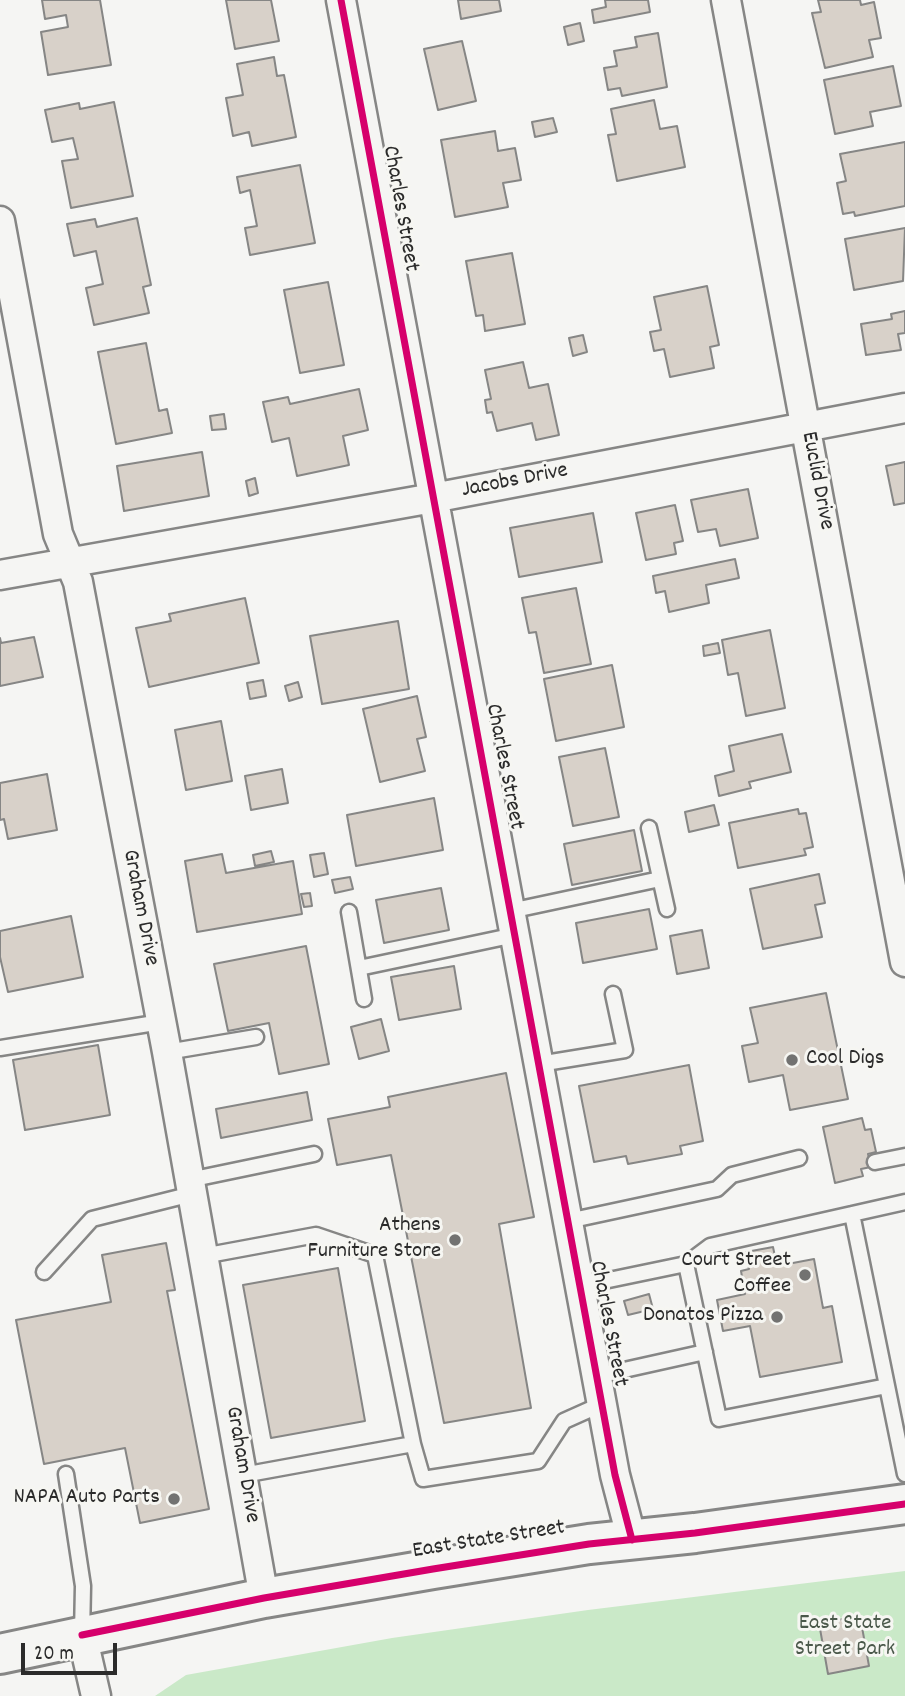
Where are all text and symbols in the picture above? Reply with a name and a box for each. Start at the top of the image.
street label: Charles Street [374,144,424,274]
street label: Euclid Drive [793,429,839,533]
street label: Jacobs Drive [459,458,571,506]
street label: Charles Street [477,702,529,832]
street label: Graham Drive [114,848,164,968]
place label: Cool Digs [806,1046,884,1074]
marker: Cool Digs [784,1052,800,1068]
place label: Athens Furniture Store [308,1213,441,1267]
marker: Athens Furniture Store [447,1232,463,1248]
place label: Court Street Coffee [681,1248,791,1302]
street label: Charles Street [581,1259,633,1389]
marker: Court Street Coffee [797,1267,813,1283]
place label: Donatos Pizza [643,1303,763,1331]
marker: Donatos Pizza [769,1309,785,1325]
street label: Graham Drive [217,1405,265,1525]
place label: NAPA Auto Parts [13,1485,160,1513]
marker: NAPA Auto Parts [166,1491,182,1507]
street label: East State Street [411,1515,567,1567]
park label: East State Street Park [795,1611,895,1665]
scale bar [24,1630,121,1674]
text: 20 m [34,1640,74,1670]

